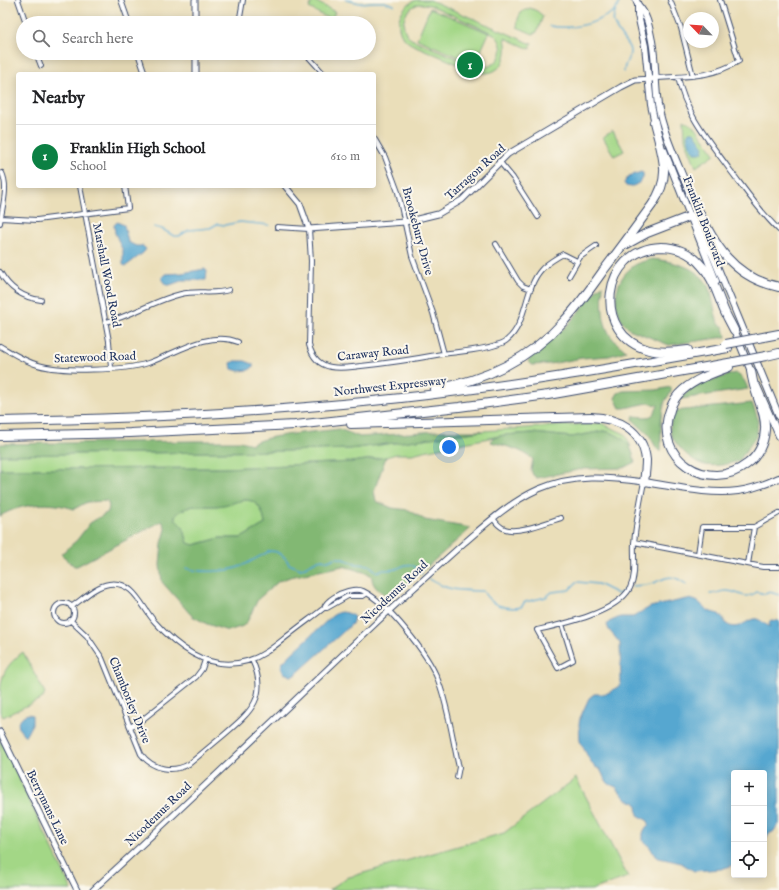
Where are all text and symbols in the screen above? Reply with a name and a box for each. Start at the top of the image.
north arrow [683,12,719,48]
search box [16,16,376,60]
icon: search [30,27,52,49]
text: Search here [62,29,133,48]
pin: 1 [457,50,483,80]
text: Nearby [32,88,85,109]
text: Franklin High School [70,139,205,158]
street label: Tarragon Road [442,141,509,203]
text: 1 [43,148,47,165]
text: 610 m [331,148,360,165]
text: School [70,158,107,175]
street label: Franklin Boulevard [679,174,728,269]
street label: Brookebury Drive [399,185,437,277]
street label: Marshall Wood Road [89,222,124,329]
street label: Caraway Road [337,342,410,365]
street label: Statewood Road [54,349,137,366]
street label: Northwest Expressway [333,373,447,401]
your location [439,437,459,457]
street label: Nicodemus Road [358,557,431,627]
street label: Chamborley Drive [105,655,154,746]
street label: Berrymans Lane [23,767,72,848]
map controls [731,770,767,878]
button: + [731,770,767,806]
street label: Nicodemus Road [122,779,195,850]
button: − [731,806,767,842]
button: locate [731,842,767,878]

